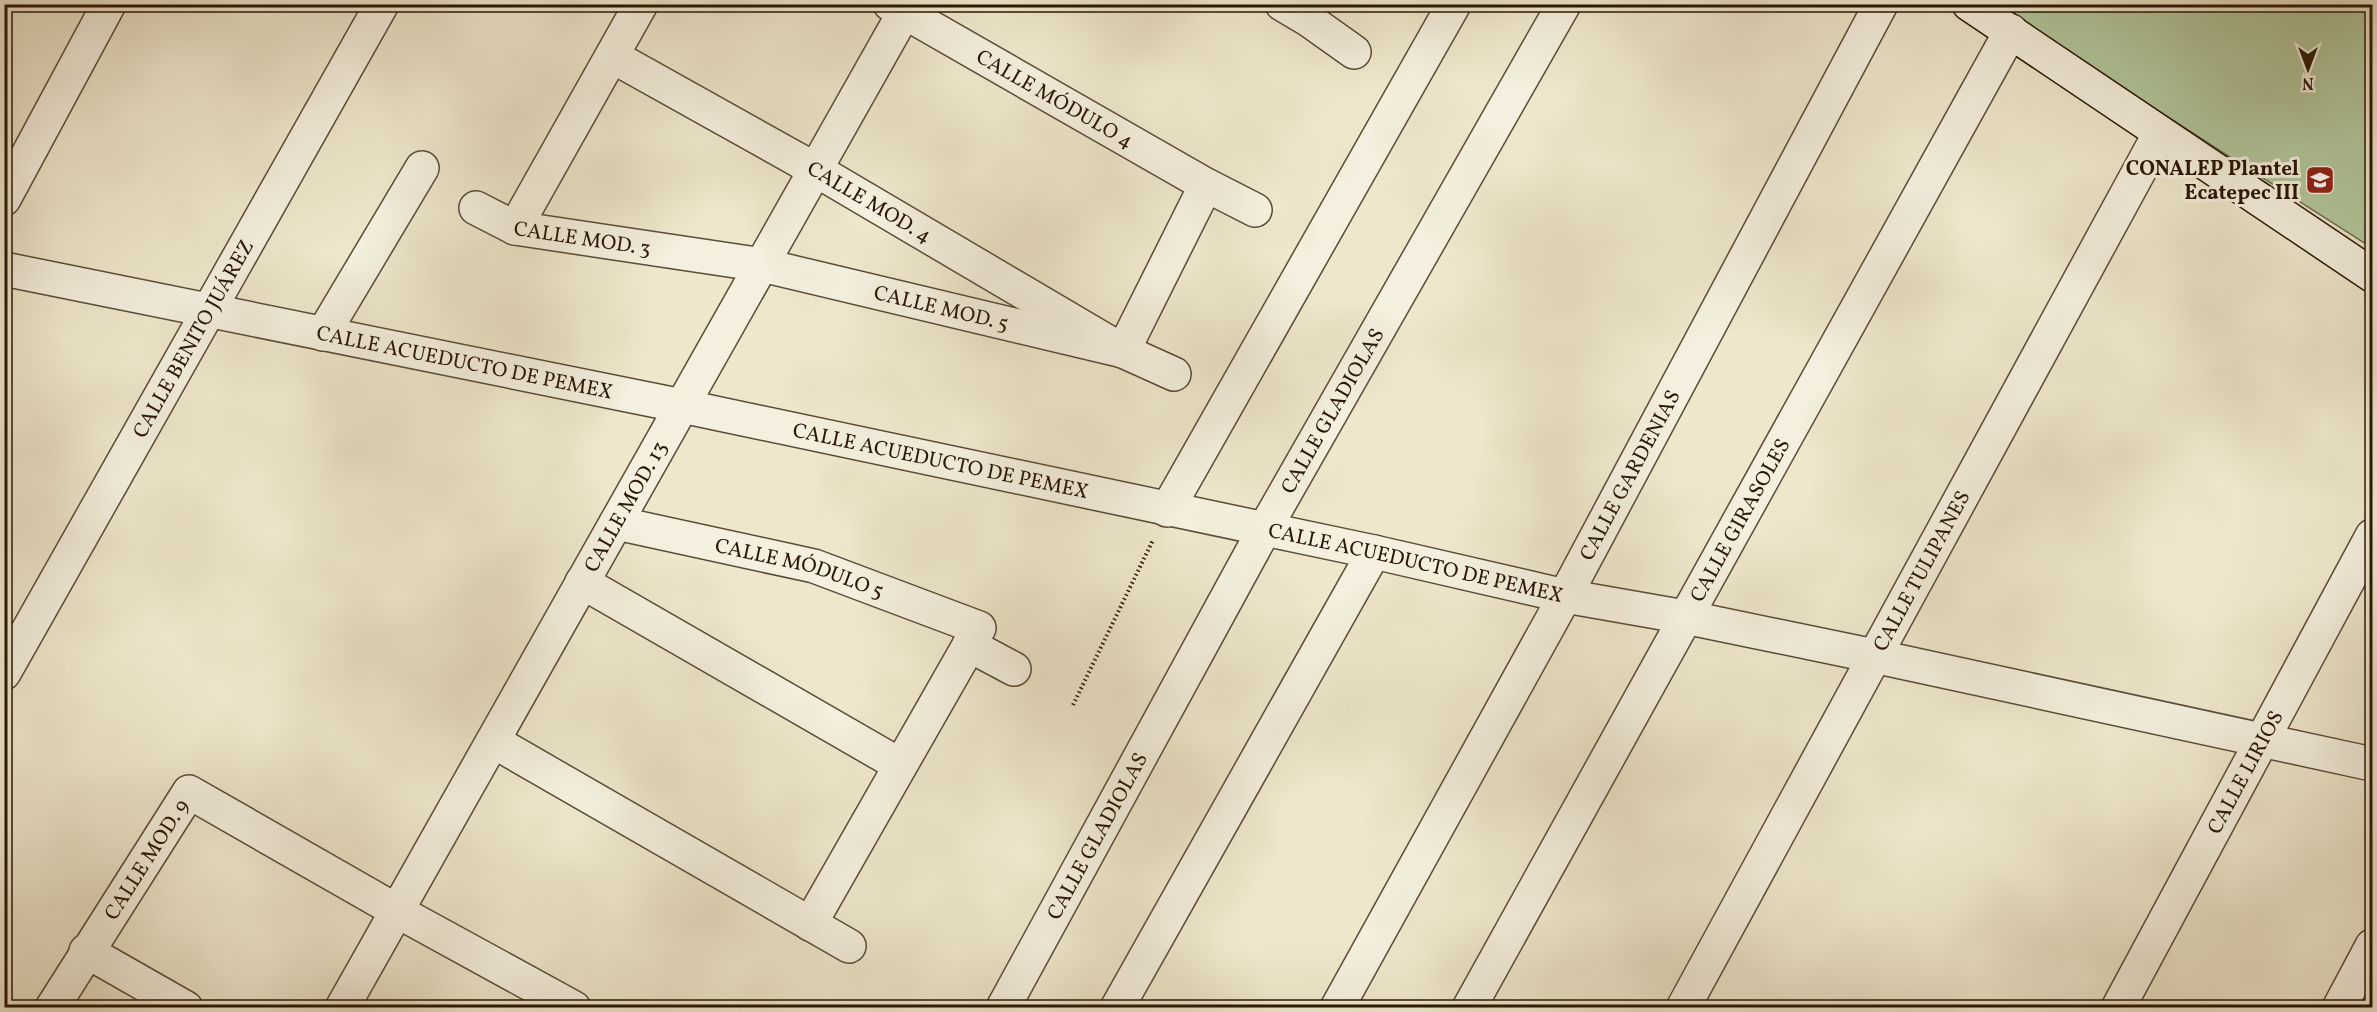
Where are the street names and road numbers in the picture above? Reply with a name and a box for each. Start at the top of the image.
street label: CALLE MÓDULO 4 [970,43,1138,156]
street label: CALLE MOD. 4 [801,155,937,251]
street label: CALLE MOD. 3 [512,215,653,264]
street label: CALLE BENITO JUÁREZ [127,235,262,444]
street label: CALLE MOD. 5 [871,279,1011,339]
street label: CALLE ACUEDUCTO DE PEMEX [314,319,615,408]
street label: CALLE GLADIOLAS [1275,323,1392,500]
street label: CALLE GARDENIAS [1573,385,1688,566]
street label: CALLE ACUEDUCTO DE PEMEX [790,417,1091,507]
street label: CALLE GIRASOLES [1684,434,1798,608]
street label: CALLE MOD. 13 [578,436,675,578]
street label: CALLE TULIPANES [1867,486,1978,657]
street label: CALLE ACUEDUCTO DE PEMEX [1265,517,1566,611]
street label: CALLE MÓDULO 5 [712,532,887,607]
street label: CALLE LIRIOS [2201,706,2291,840]
street label: CALLE GLADIOLAS [1041,748,1156,926]
street label: CALLE MOD. 9 [98,794,197,926]

